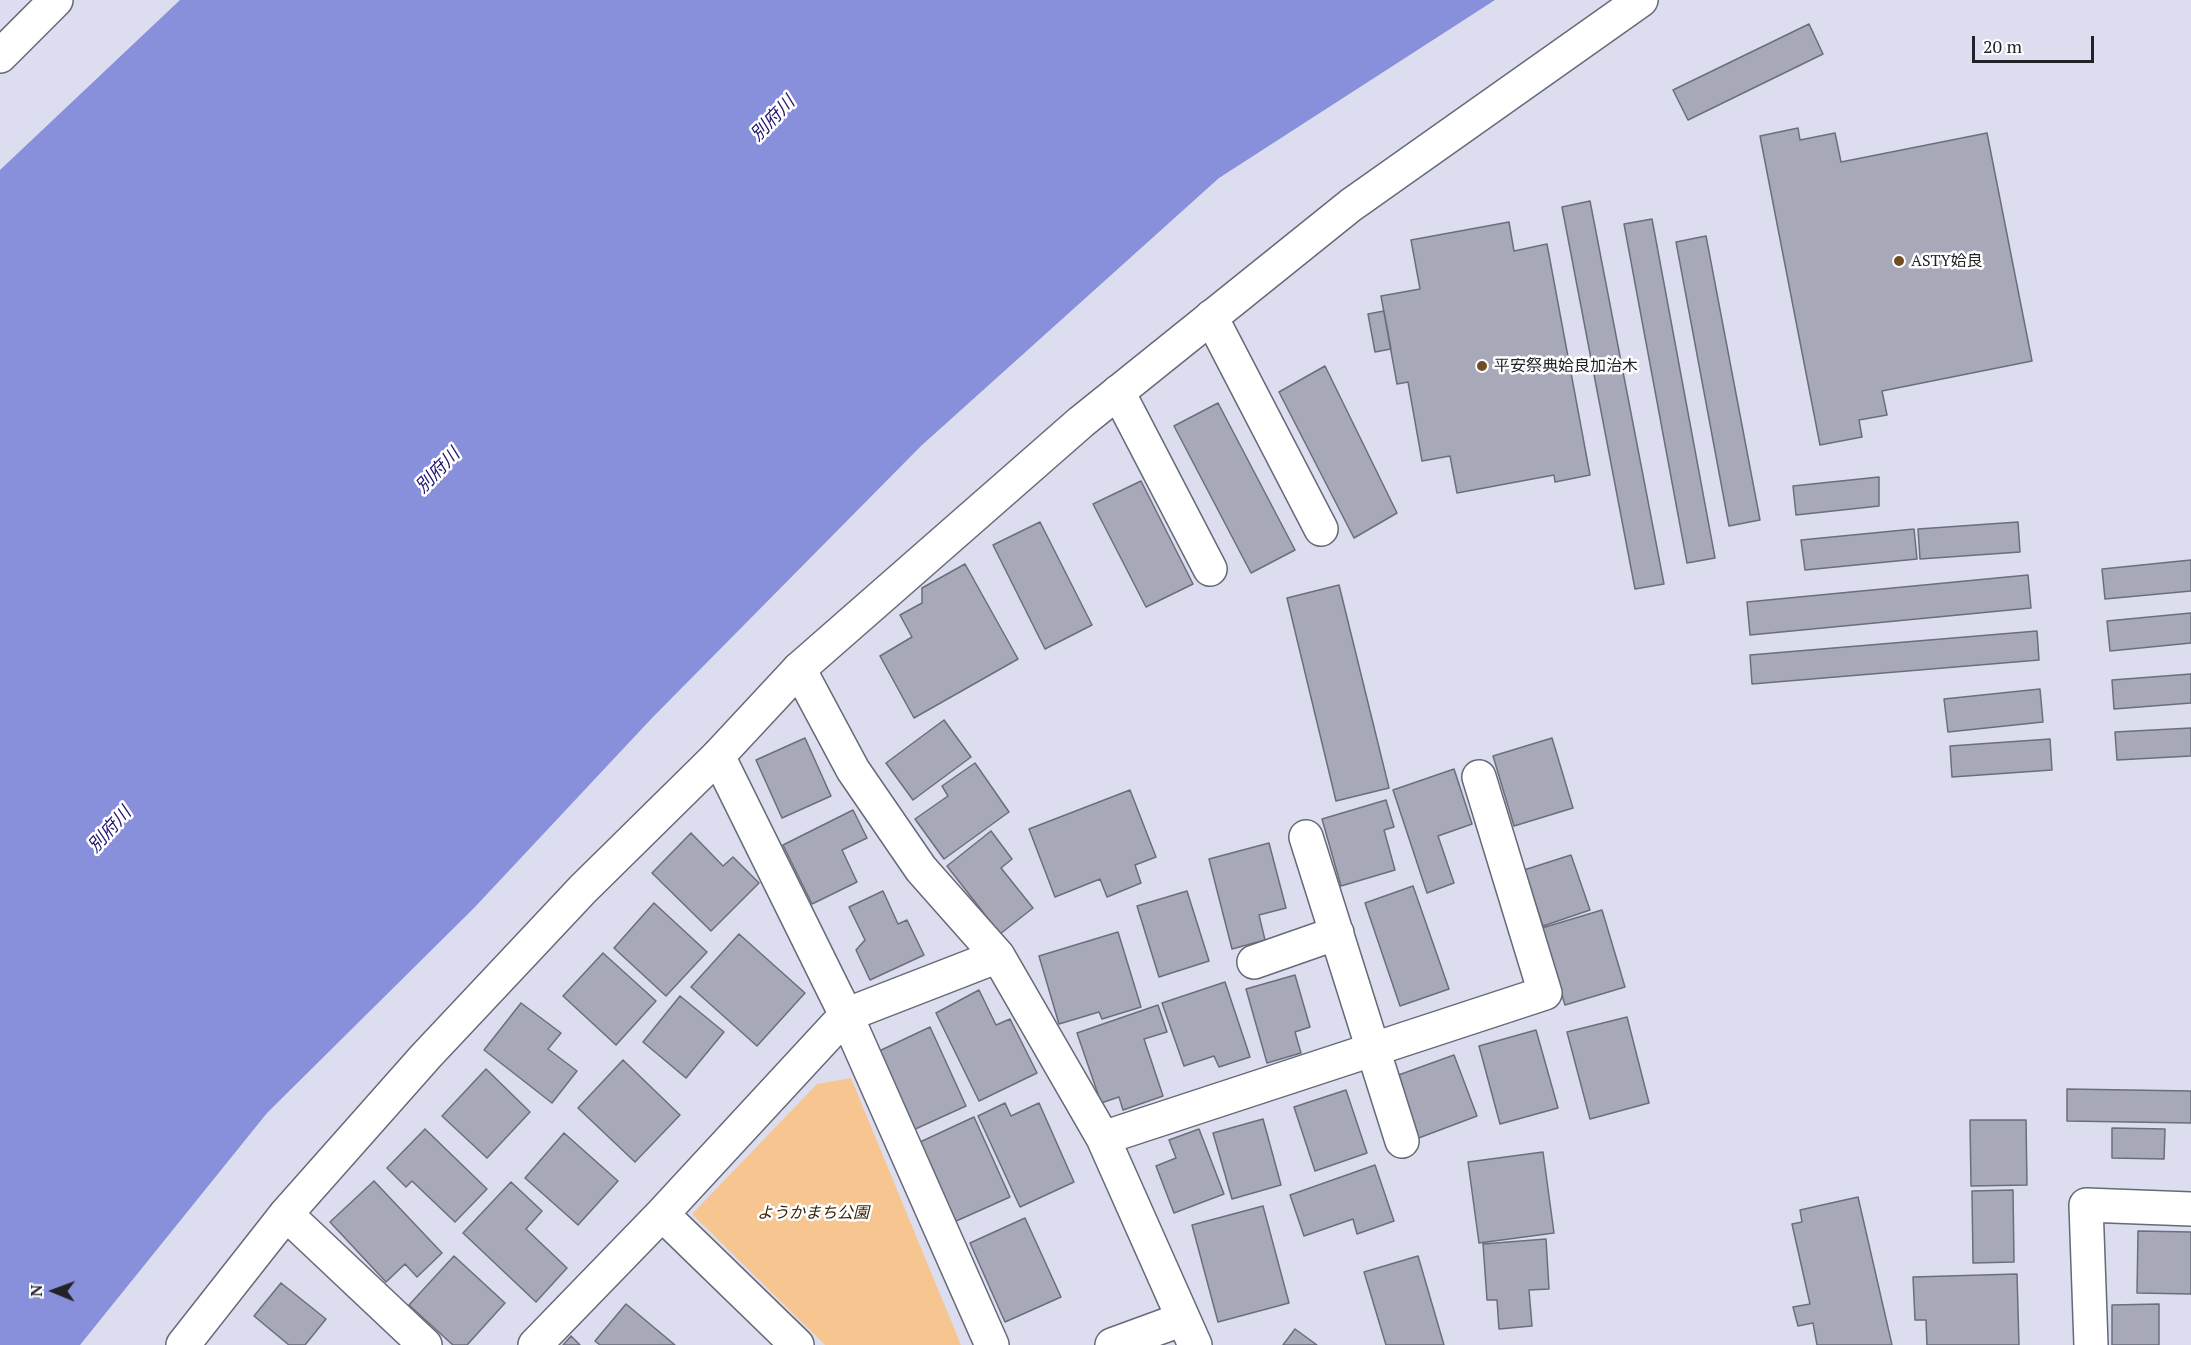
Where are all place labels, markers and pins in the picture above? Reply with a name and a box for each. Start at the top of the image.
place label: ASTY姶良 [1911,251,1983,271]
marker: ASTY姶良 [1892,254,1906,268]
place label: 平安祭典姶良加治木 [1494,356,1638,376]
marker: 平安祭典姶良加治木 [1475,359,1489,373]

